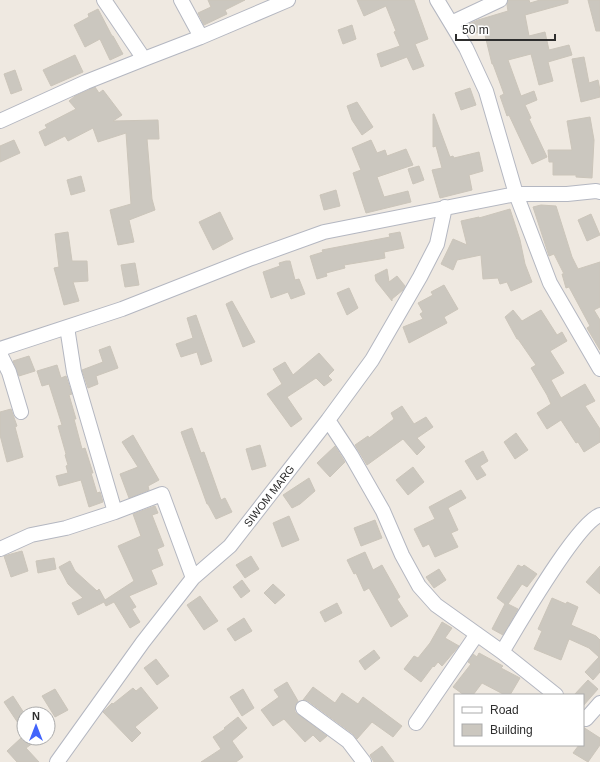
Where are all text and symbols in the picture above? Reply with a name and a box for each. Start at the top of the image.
scale bar [456,16,555,42]
text: 50 m [462,23,489,37]
street label: SIWOM MARG [241,463,297,529]
legend [454,694,584,746]
text: Road [490,703,519,717]
north arrow [16,706,56,746]
text: N [32,710,40,722]
text: Building [490,723,533,737]

